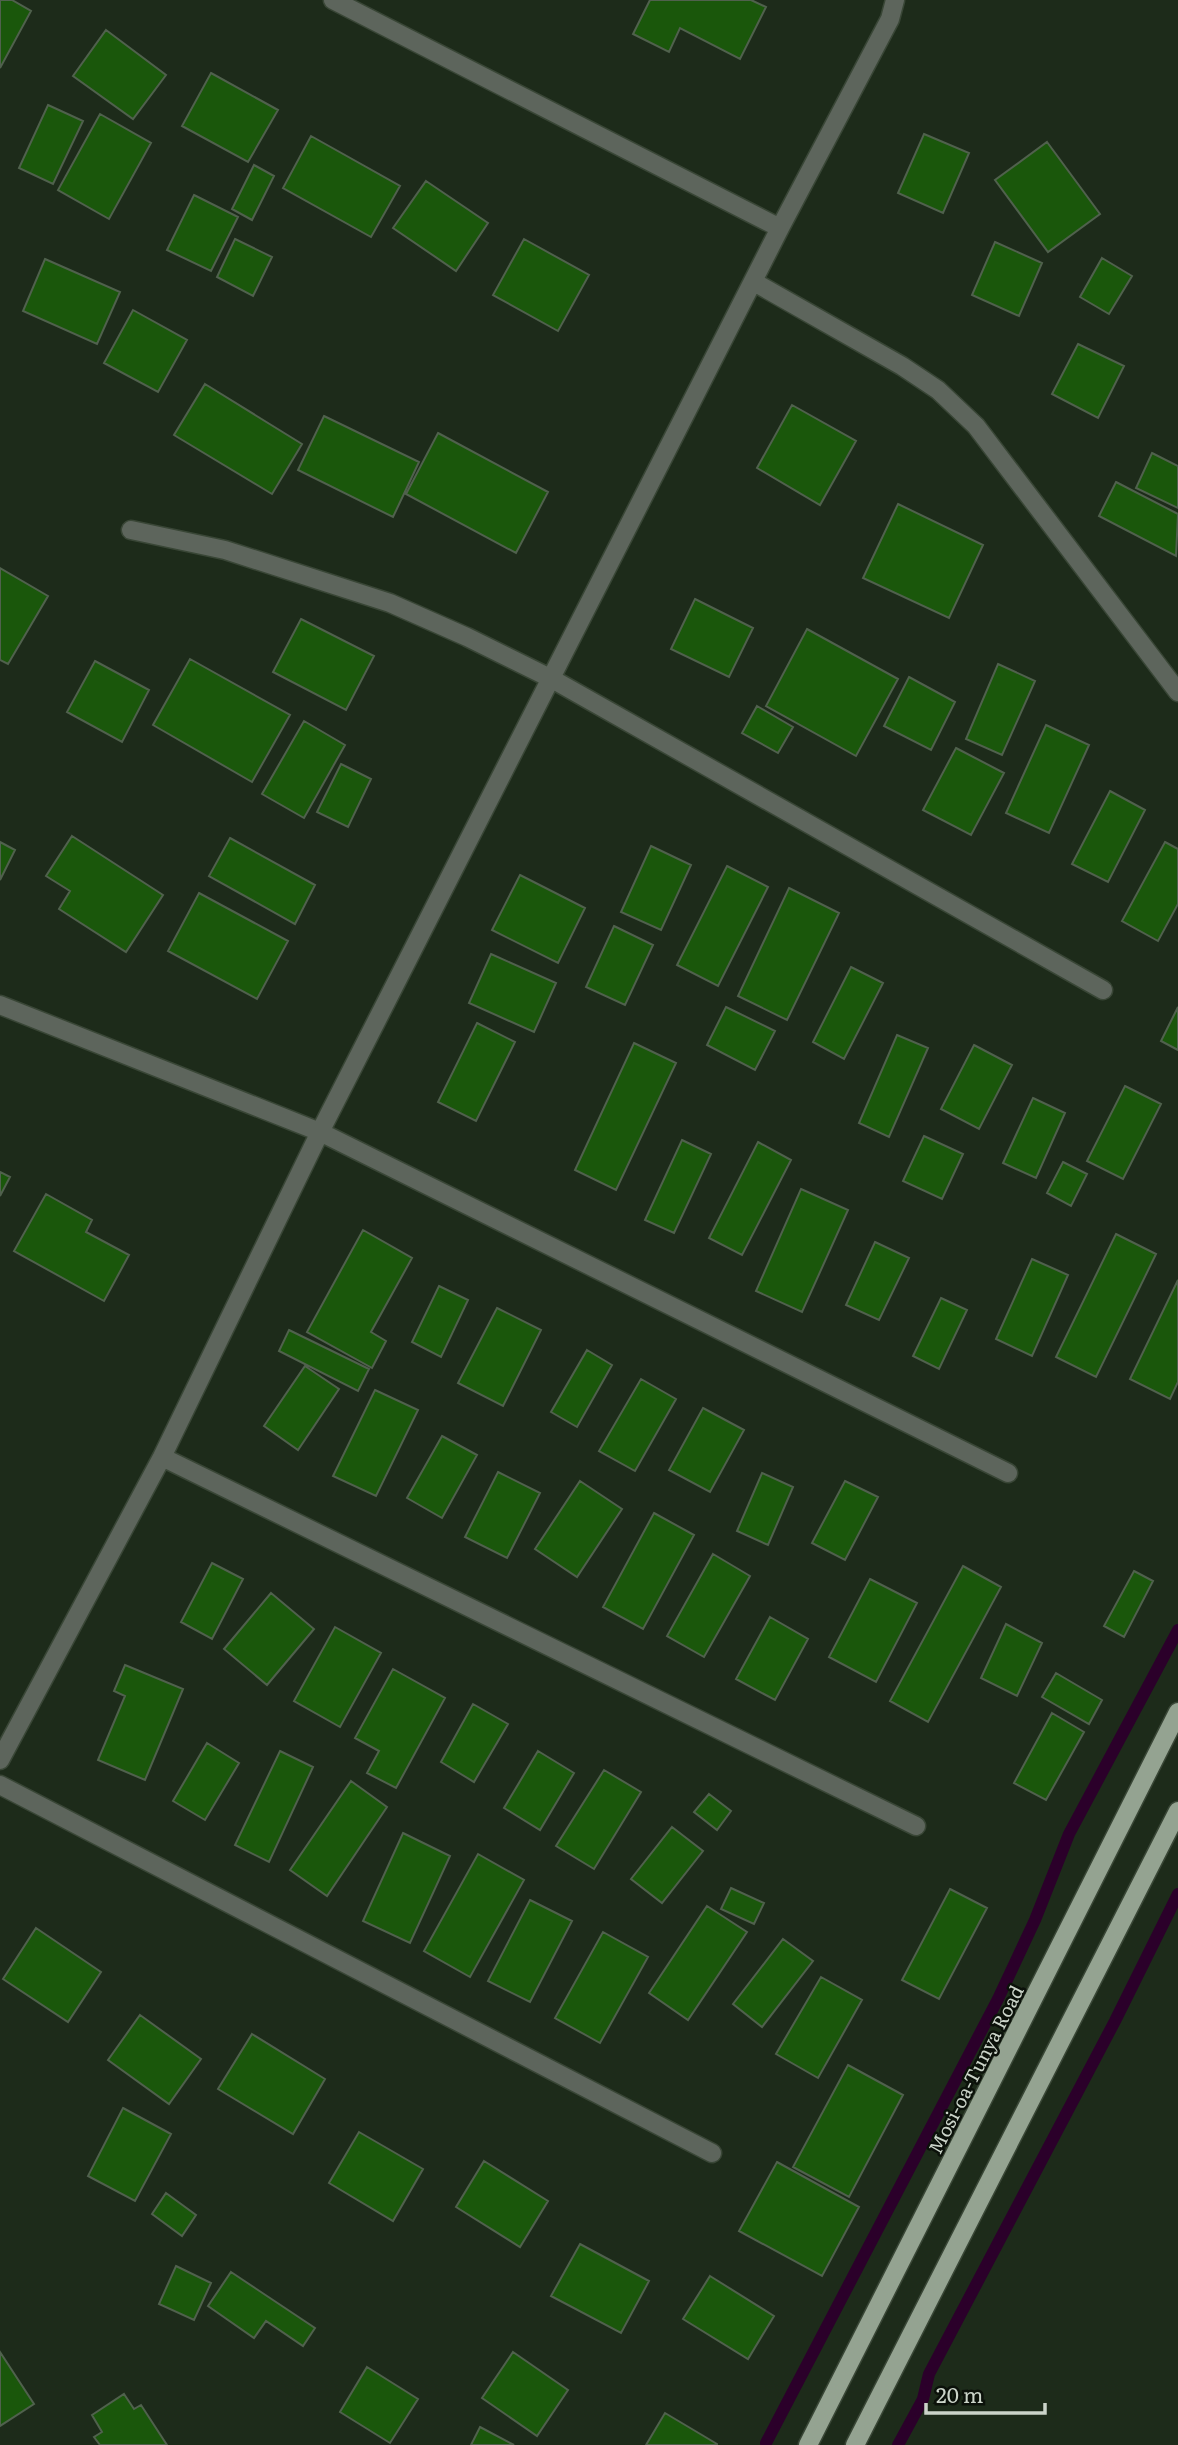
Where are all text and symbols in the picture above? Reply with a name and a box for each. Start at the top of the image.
street label: Mosi-oa-Tunya Road [920,1979,1030,2158]
scale bar [926,2372,1045,2416]
text: 20 m [936,2378,983,2409]

